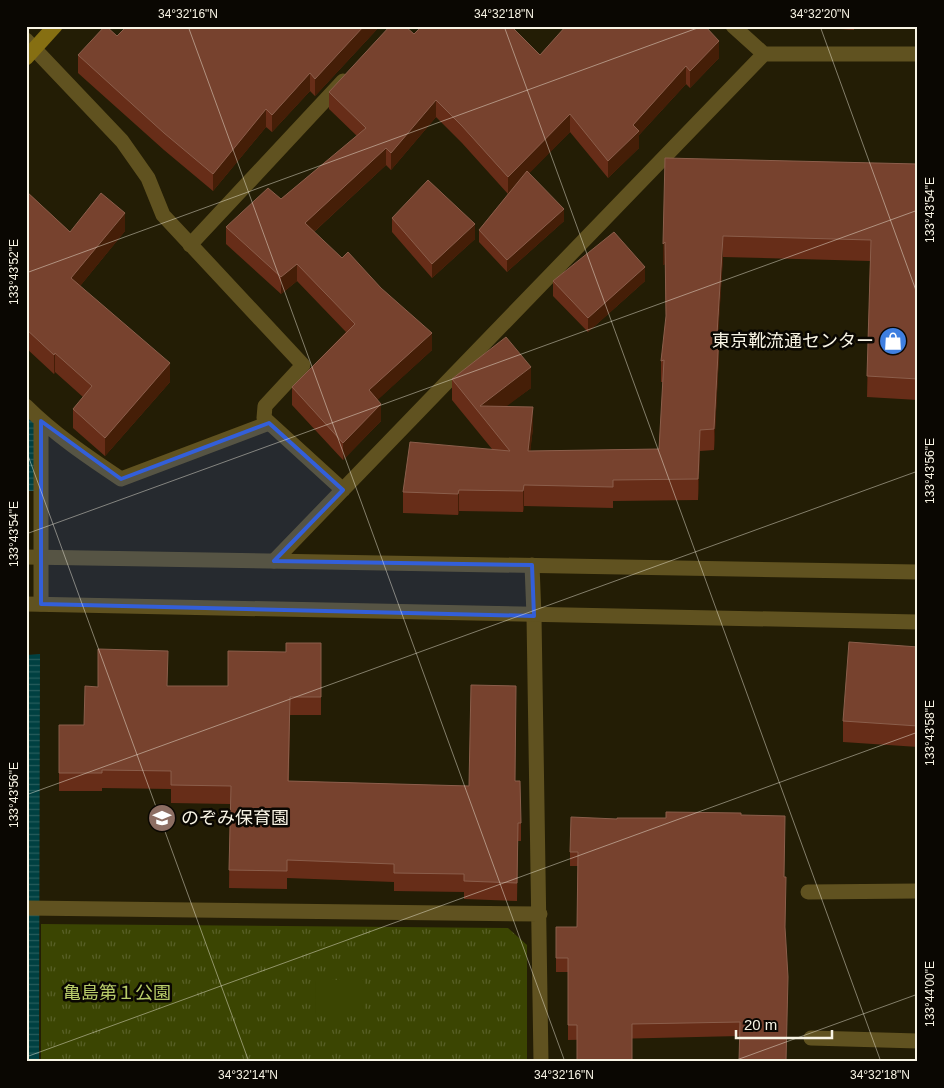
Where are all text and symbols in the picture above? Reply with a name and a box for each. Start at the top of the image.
text: 34°32'16"N [158,7,218,21]
text: 34°32'18"N [474,7,534,21]
text: 34°32'20"N [790,7,850,21]
text: 133°43'54"E [923,177,937,243]
text: 133°43'52"E [7,239,21,305]
shop icon: 東京靴流通センター [878,326,908,356]
place label: 東京靴流通センター [712,331,874,351]
text: 133°43'56"E [923,438,937,504]
text: 133°43'54"E [7,501,21,567]
text: 133°43'58"E [923,700,937,766]
text: 133°43'56"E [7,762,21,828]
school or university icon: のぞみ保育園 [147,803,177,833]
place label: のぞみ保育園 [181,808,289,828]
text: 133°44'00"E [923,961,937,1027]
park label: 亀島第１公園 [63,983,171,1003]
scale bar [736,1008,833,1040]
text: 20 m [744,1016,777,1033]
text: 34°32'14"N [218,1068,278,1082]
text: 34°32'16"N [534,1068,594,1082]
text: 34°32'18"N [850,1068,910,1082]

